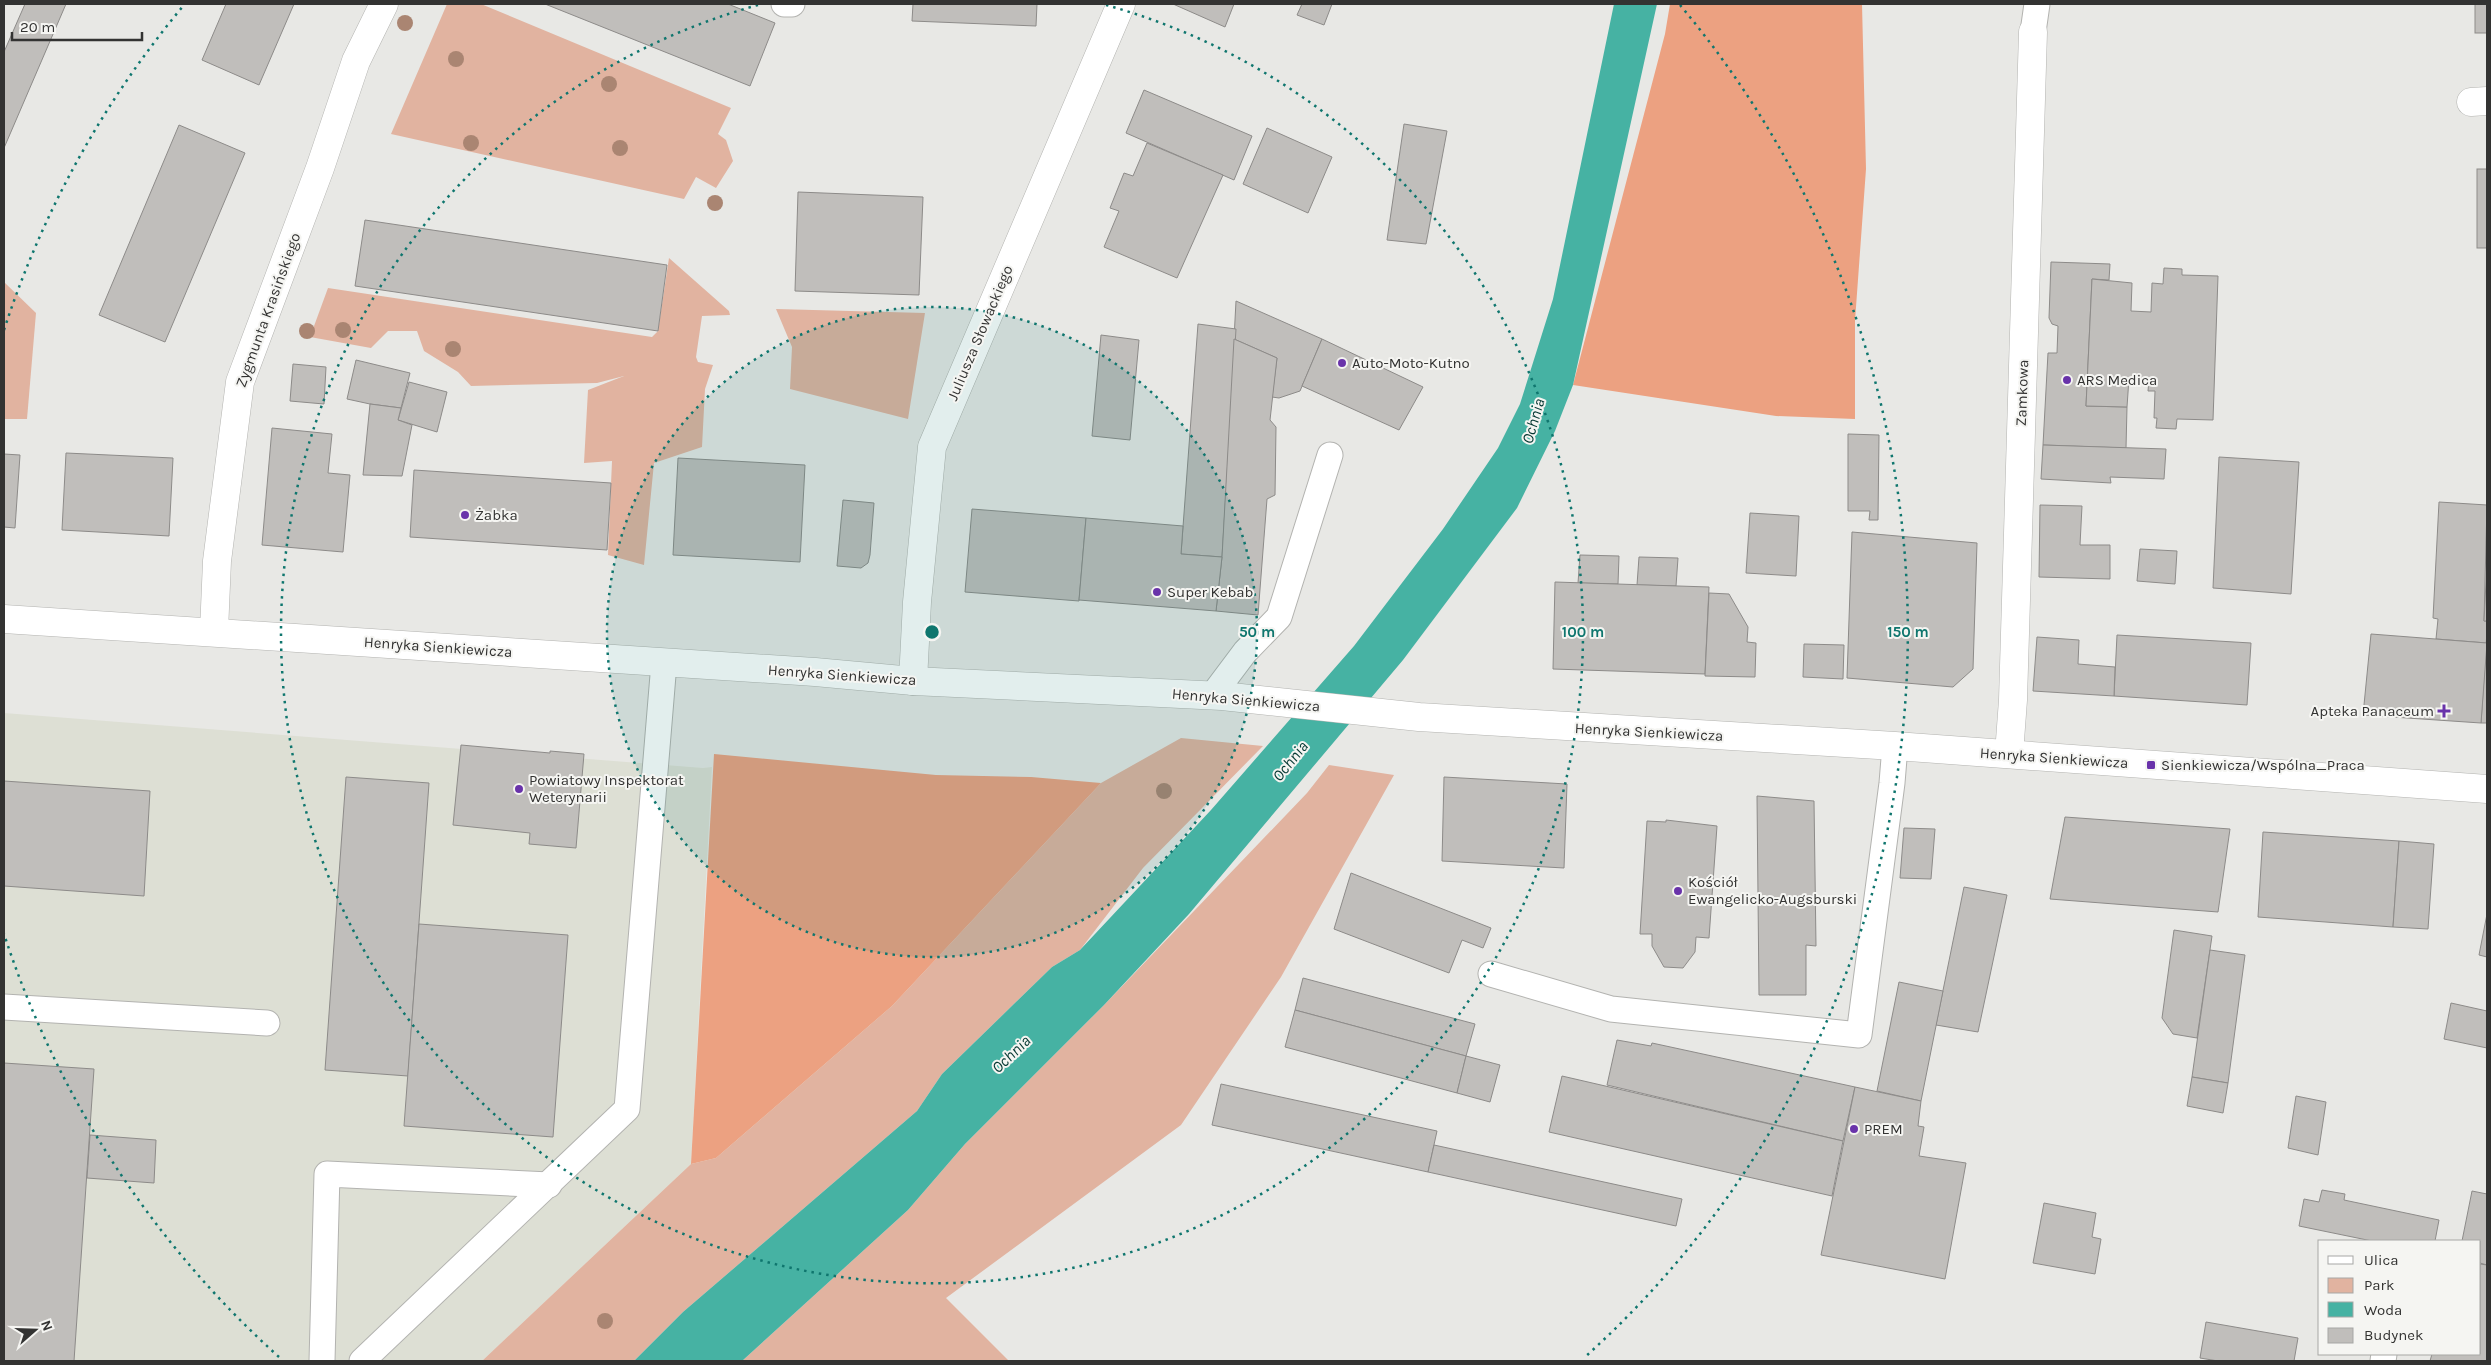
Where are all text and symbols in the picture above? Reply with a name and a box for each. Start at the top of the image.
scale bar [12,10,142,42]
text: 20 m [20,18,55,36]
street label: Zygmunta Krasińskiego [232,230,304,390]
street label: Juliusza Słowackiego [943,263,1017,403]
place label: Auto-Moto-Kutno [1352,354,1470,372]
marker: Auto-Moto-Kutno [1336,357,1348,369]
street label: Zamkowa [2012,359,2032,427]
place label: ARS Medica [2077,371,2157,389]
marker: ARS Medica [2061,374,2073,386]
water label: Ochnia [1517,396,1549,446]
place label: Żabka [475,506,518,524]
marker: Żabka [459,509,471,521]
place label: Super Kebab [1167,583,1253,601]
marker: Super Kebab [1151,586,1163,598]
centre of rings [923,623,941,641]
text: 50 m [1239,623,1275,641]
text: 100 m [1562,623,1604,641]
text: 150 m [1887,623,1929,641]
street label: Henryka Sienkiewicza [363,633,513,661]
street label: Henryka Sienkiewicza [767,661,917,689]
street label: Henryka Sienkiewicza [1171,685,1321,715]
place label: Apteka Panaceum [2311,702,2434,720]
marker: Apteka Panaceum [2438,705,2450,717]
street label: Henryka Sienkiewicza [1574,719,1724,745]
water label: Ochnia [1268,737,1312,785]
street label: Henryka Sienkiewicza [1979,744,2129,772]
place label: Sienkiewicza/Wspólna_Praca [2161,756,2365,774]
marker: Sienkiewicza/Wspólna_Praca [2145,759,2157,771]
place label: Powiatowy Inspektorat Weterynarii [529,771,684,806]
marker: Powiatowy Inspektorat Weterynarii [513,783,525,795]
place label: Kościół Ewangelicko-Augsburski [1688,873,1857,908]
marker: Kościół Ewangelicko-Augsburski [1672,885,1684,897]
water label: Ochnia [988,1031,1034,1077]
place label: PREM [1864,1120,1903,1138]
marker: PREM [1848,1123,1860,1135]
legend [2318,1240,2481,1355]
text: Ulica [2364,1251,2398,1269]
text: Park [2364,1276,2394,1294]
text: Woda [2364,1301,2402,1319]
north arrow [10,1305,60,1355]
text: N [37,1318,56,1333]
text: Budynek [2364,1326,2423,1344]

